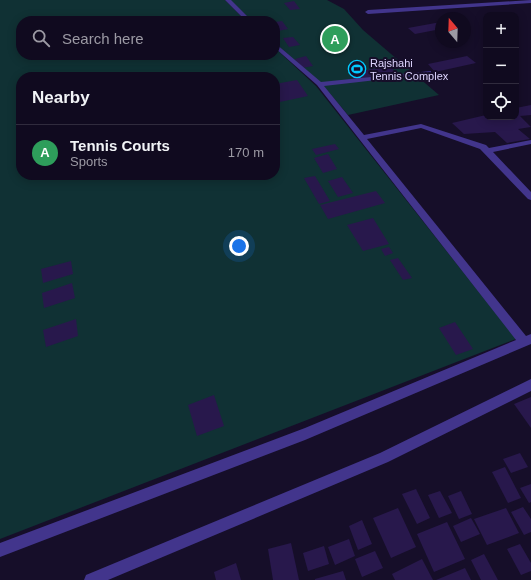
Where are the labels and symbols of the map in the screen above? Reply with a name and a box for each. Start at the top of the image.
north arrow [435,12,471,48]
pin: A [322,24,348,54]
place label: Rajshahi Tennis Complex [370,57,449,82]
sports icon: Rajshahi Tennis Complex [347,59,367,79]
your location [229,236,249,256]

